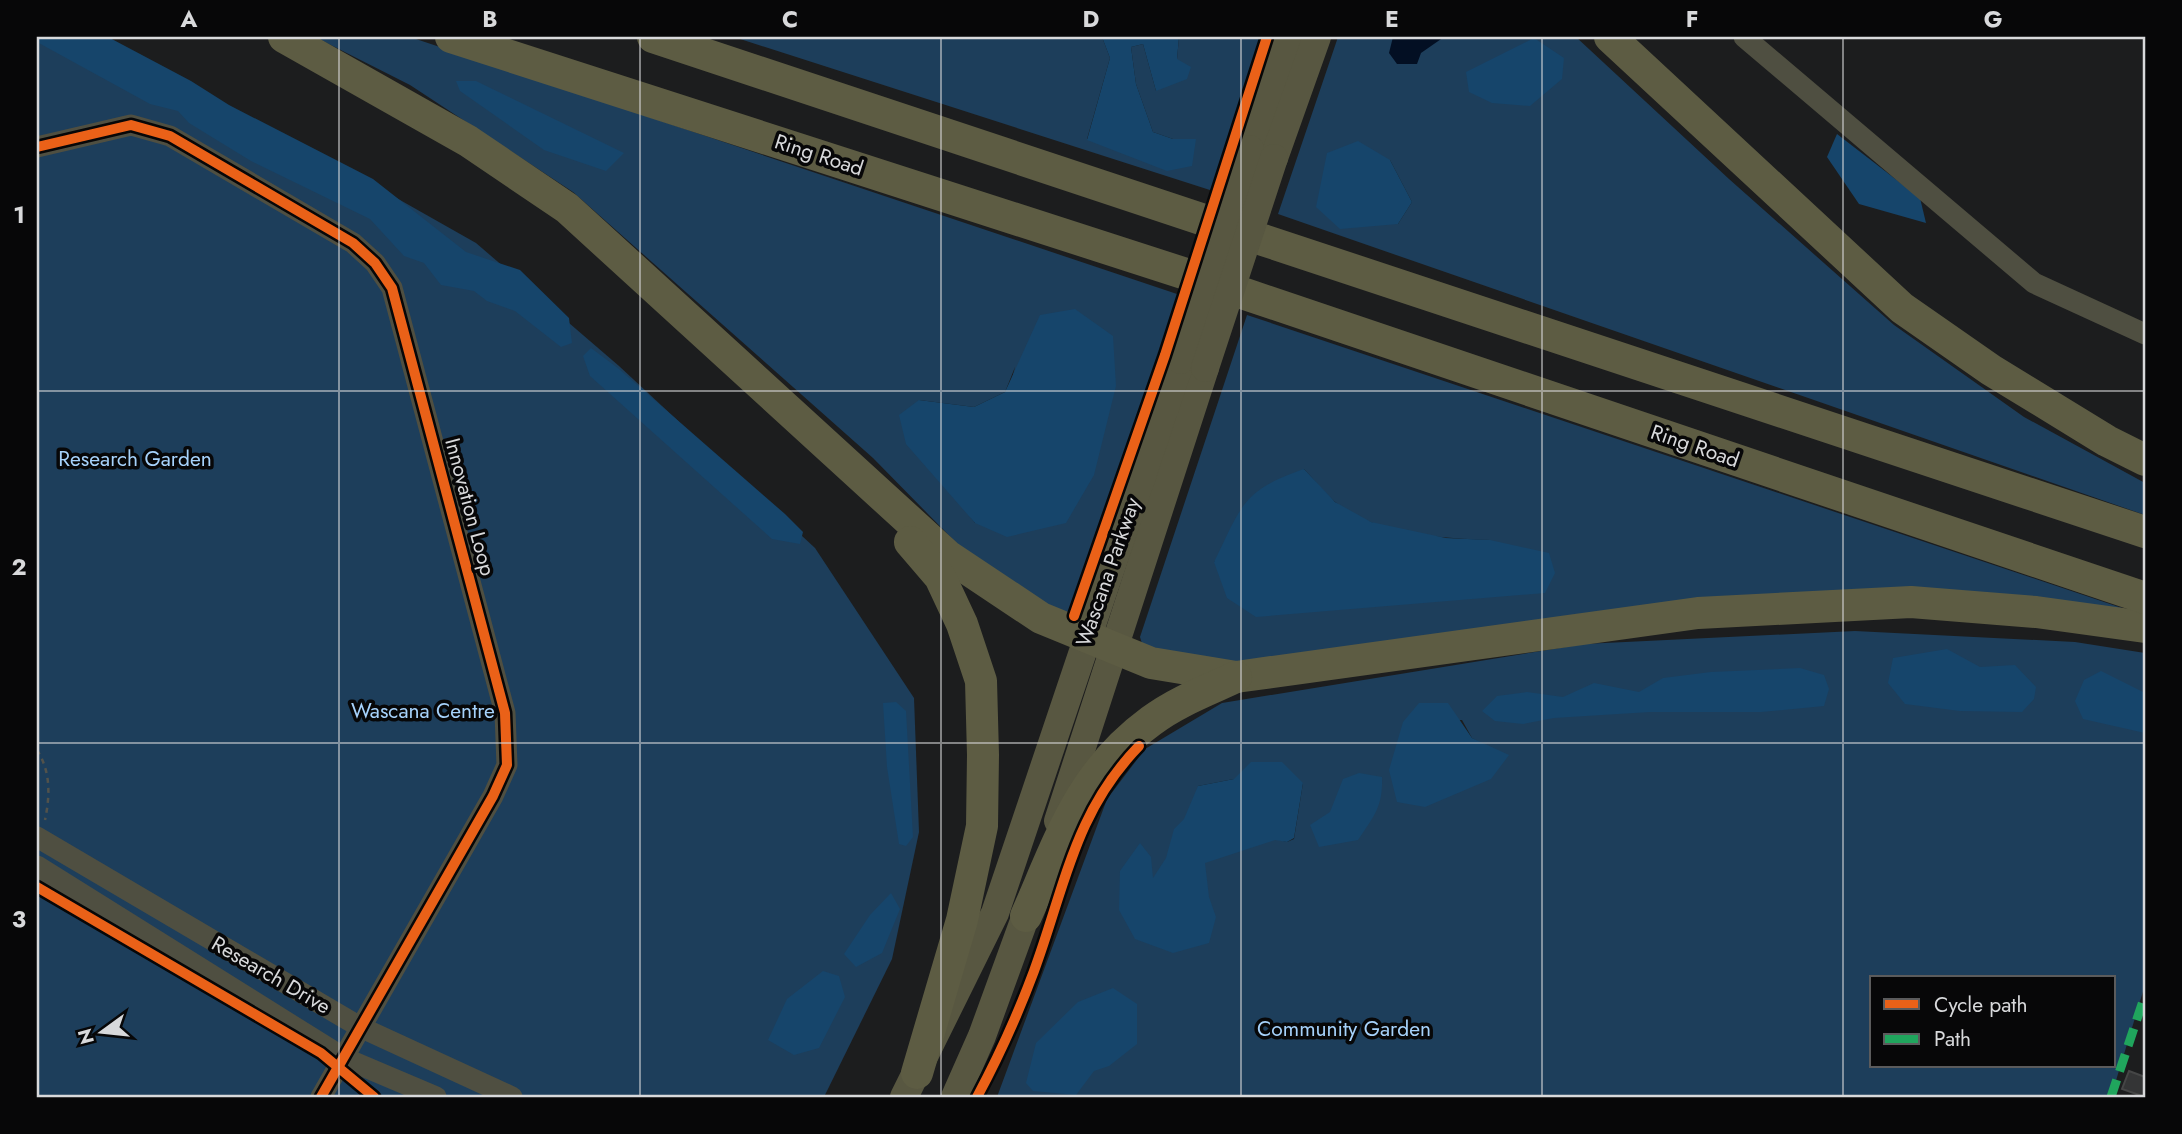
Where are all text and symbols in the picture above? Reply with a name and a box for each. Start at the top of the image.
text: A [180,2,198,36]
text: B [482,2,498,36]
text: C [782,2,798,36]
text: D [1083,2,1100,36]
text: E [1385,2,1399,36]
text: F [1686,2,1698,36]
text: G [1984,2,2002,36]
street label: Ring Road [771,127,867,183]
text: 1 [13,198,25,232]
street label: Ring Road [1647,417,1743,475]
street label: Innovation Loop [437,435,503,579]
park label: Research Garden [58,444,212,474]
street label: Wascana Parkway [1068,493,1148,651]
text: 2 [11,550,27,584]
park label: Wascana Centre [351,696,495,726]
text: 3 [12,902,26,936]
street label: Research Drive [206,929,336,1021]
legend [1870,976,2116,1068]
text: Cycle path [1934,990,2027,1020]
north arrow [66,998,136,1068]
park label: Community Garden [1257,1014,1431,1044]
text: Path [1934,1024,1971,1054]
text: N [71,1025,101,1047]

